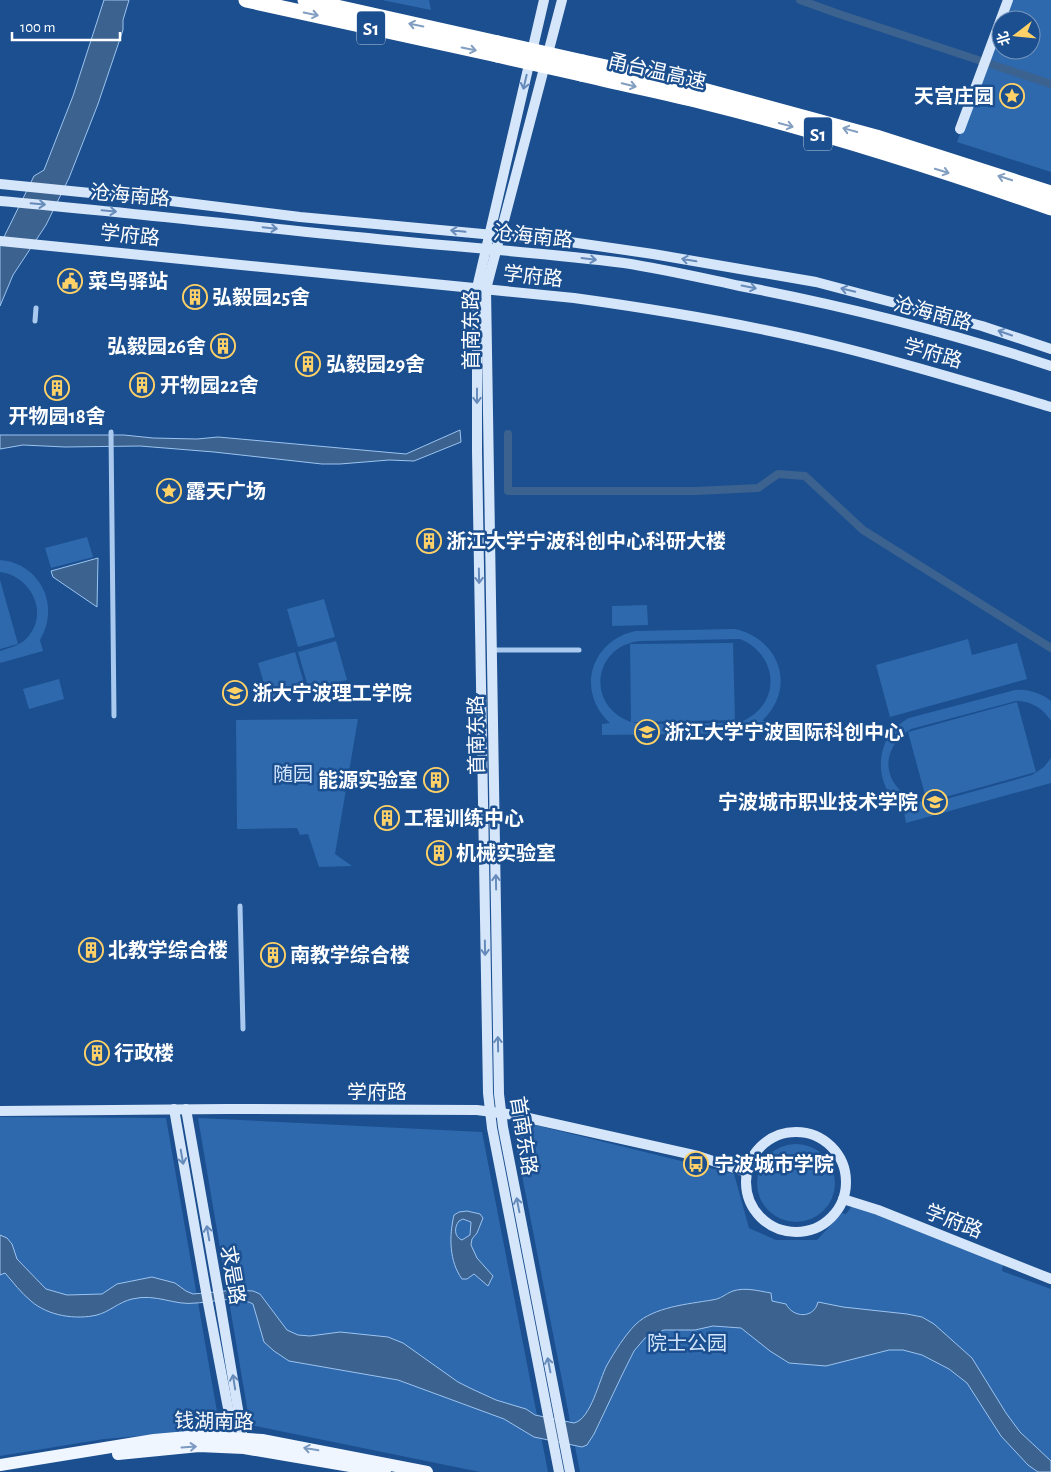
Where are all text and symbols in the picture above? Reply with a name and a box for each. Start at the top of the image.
scale bar [12,10,120,42]
one-way arrow [302,10,318,19]
north arrow [991,10,1041,60]
road number: S1 [357,12,385,44]
text: 100 m [20,20,55,35]
one-way arrow [409,20,425,29]
text: 北 [995,30,1013,47]
one-way arrow [461,45,477,54]
street label: 甬台温高速 [606,49,708,93]
one-way arrow [520,73,529,89]
one-way arrow [620,81,636,90]
place icon: 天宫庄园 [999,83,1025,109]
place label: 天宫庄园 [914,85,994,107]
road number: S1 [804,118,832,150]
one-way arrow [778,121,794,131]
one-way arrow [842,124,858,134]
one-way arrow [934,167,950,177]
one-way arrow [997,173,1013,183]
street label: 沧海南路 [89,181,171,209]
one-way arrow [30,199,46,209]
one-way arrow [101,206,117,216]
street label: 沧海南路 [492,221,574,251]
street label: 学府路 [99,222,161,249]
one-way arrow [262,224,278,233]
one-way arrow [450,226,466,236]
one-way arrow [581,254,597,264]
one-way arrow [681,255,697,265]
street label: 学府路 [502,263,564,290]
public building icon: 菜鸟驿站 [57,268,83,294]
place label: 菜鸟驿站 [88,271,168,292]
one-way arrow [740,283,756,293]
building icon: 弘毅园25舍 [182,284,208,310]
one-way arrow [841,285,857,294]
place label: 弘毅园25舍 [212,286,310,308]
street label: 首南东路 [461,290,482,370]
street label: 沧海南路 [892,292,974,334]
one-way arrow [997,328,1013,338]
building icon: 弘毅园26舍 [210,333,236,359]
place label: 弘毅园26舍 [107,335,206,357]
street label: 学府路 [901,335,965,372]
building icon: 弘毅园29舍 [295,351,321,377]
place label: 弘毅园29舍 [326,353,425,375]
building icon: 开物园22舍 [129,372,155,398]
place label: 开物园22舍 [160,374,259,396]
building icon: 开物园18舍 [44,375,70,401]
one-way arrow [472,388,482,404]
place label: 开物园18舍 [8,405,106,427]
place icon: 露天广场 [156,478,182,504]
place label: 露天广场 [186,480,266,502]
building icon: 浙江大学宁波科创中心科研大楼 [416,528,442,554]
place label: 浙江大学宁波科创中心科研大楼 [446,530,726,552]
one-way arrow [474,568,484,584]
school or university icon: 浙大宁波理工学院 [222,680,248,706]
place label: 浙大宁波理工学院 [252,682,412,704]
street label: 首南东路 [465,695,488,775]
school or university icon: 浙江大学宁波国际科创中心 [634,719,660,745]
place label: 浙江大学宁波国际科创中心 [664,721,904,743]
park label: 随园 [273,764,313,785]
building icon: 能源实验室 [423,767,449,793]
place label: 能源实验室 [318,769,418,791]
school or university icon: 宁波城市职业技术学院 [922,789,948,815]
place label: 宁波城市职业技术学院 [718,791,918,813]
building icon: 工程训练中心 [374,805,400,831]
place label: 工程训练中心 [404,807,524,829]
building icon: 机械实验室 [426,840,452,866]
place label: 机械实验室 [456,842,556,864]
one-way arrow [491,874,501,890]
building icon: 北教学综合楼 [78,937,104,963]
place label: 北教学综合楼 [108,939,228,961]
one-way arrow [480,940,490,956]
building icon: 南教学综合楼 [260,942,286,968]
place label: 南教学综合楼 [290,944,410,966]
one-way arrow [494,1037,503,1053]
building icon: 行政楼 [84,1040,110,1066]
place label: 行政楼 [114,1042,174,1064]
street label: 学府路 [347,1082,407,1103]
street label: 首南东路 [507,1095,540,1177]
one-way arrow [177,1149,187,1165]
bus stop icon: 宁波城市学院 [683,1151,709,1177]
place label: 宁波城市学院 [714,1153,834,1175]
one-way arrow [513,1197,523,1213]
street label: 学府路 [922,1201,986,1242]
one-way arrow [202,1225,212,1241]
street label: 求是路 [217,1244,248,1306]
park label: 院士公园 [647,1333,727,1354]
one-way arrow [544,1357,554,1373]
one-way arrow [228,1375,238,1391]
street label: 钱湖南路 [174,1410,254,1433]
one-way arrow [181,1442,197,1452]
one-way arrow [303,1443,319,1453]

